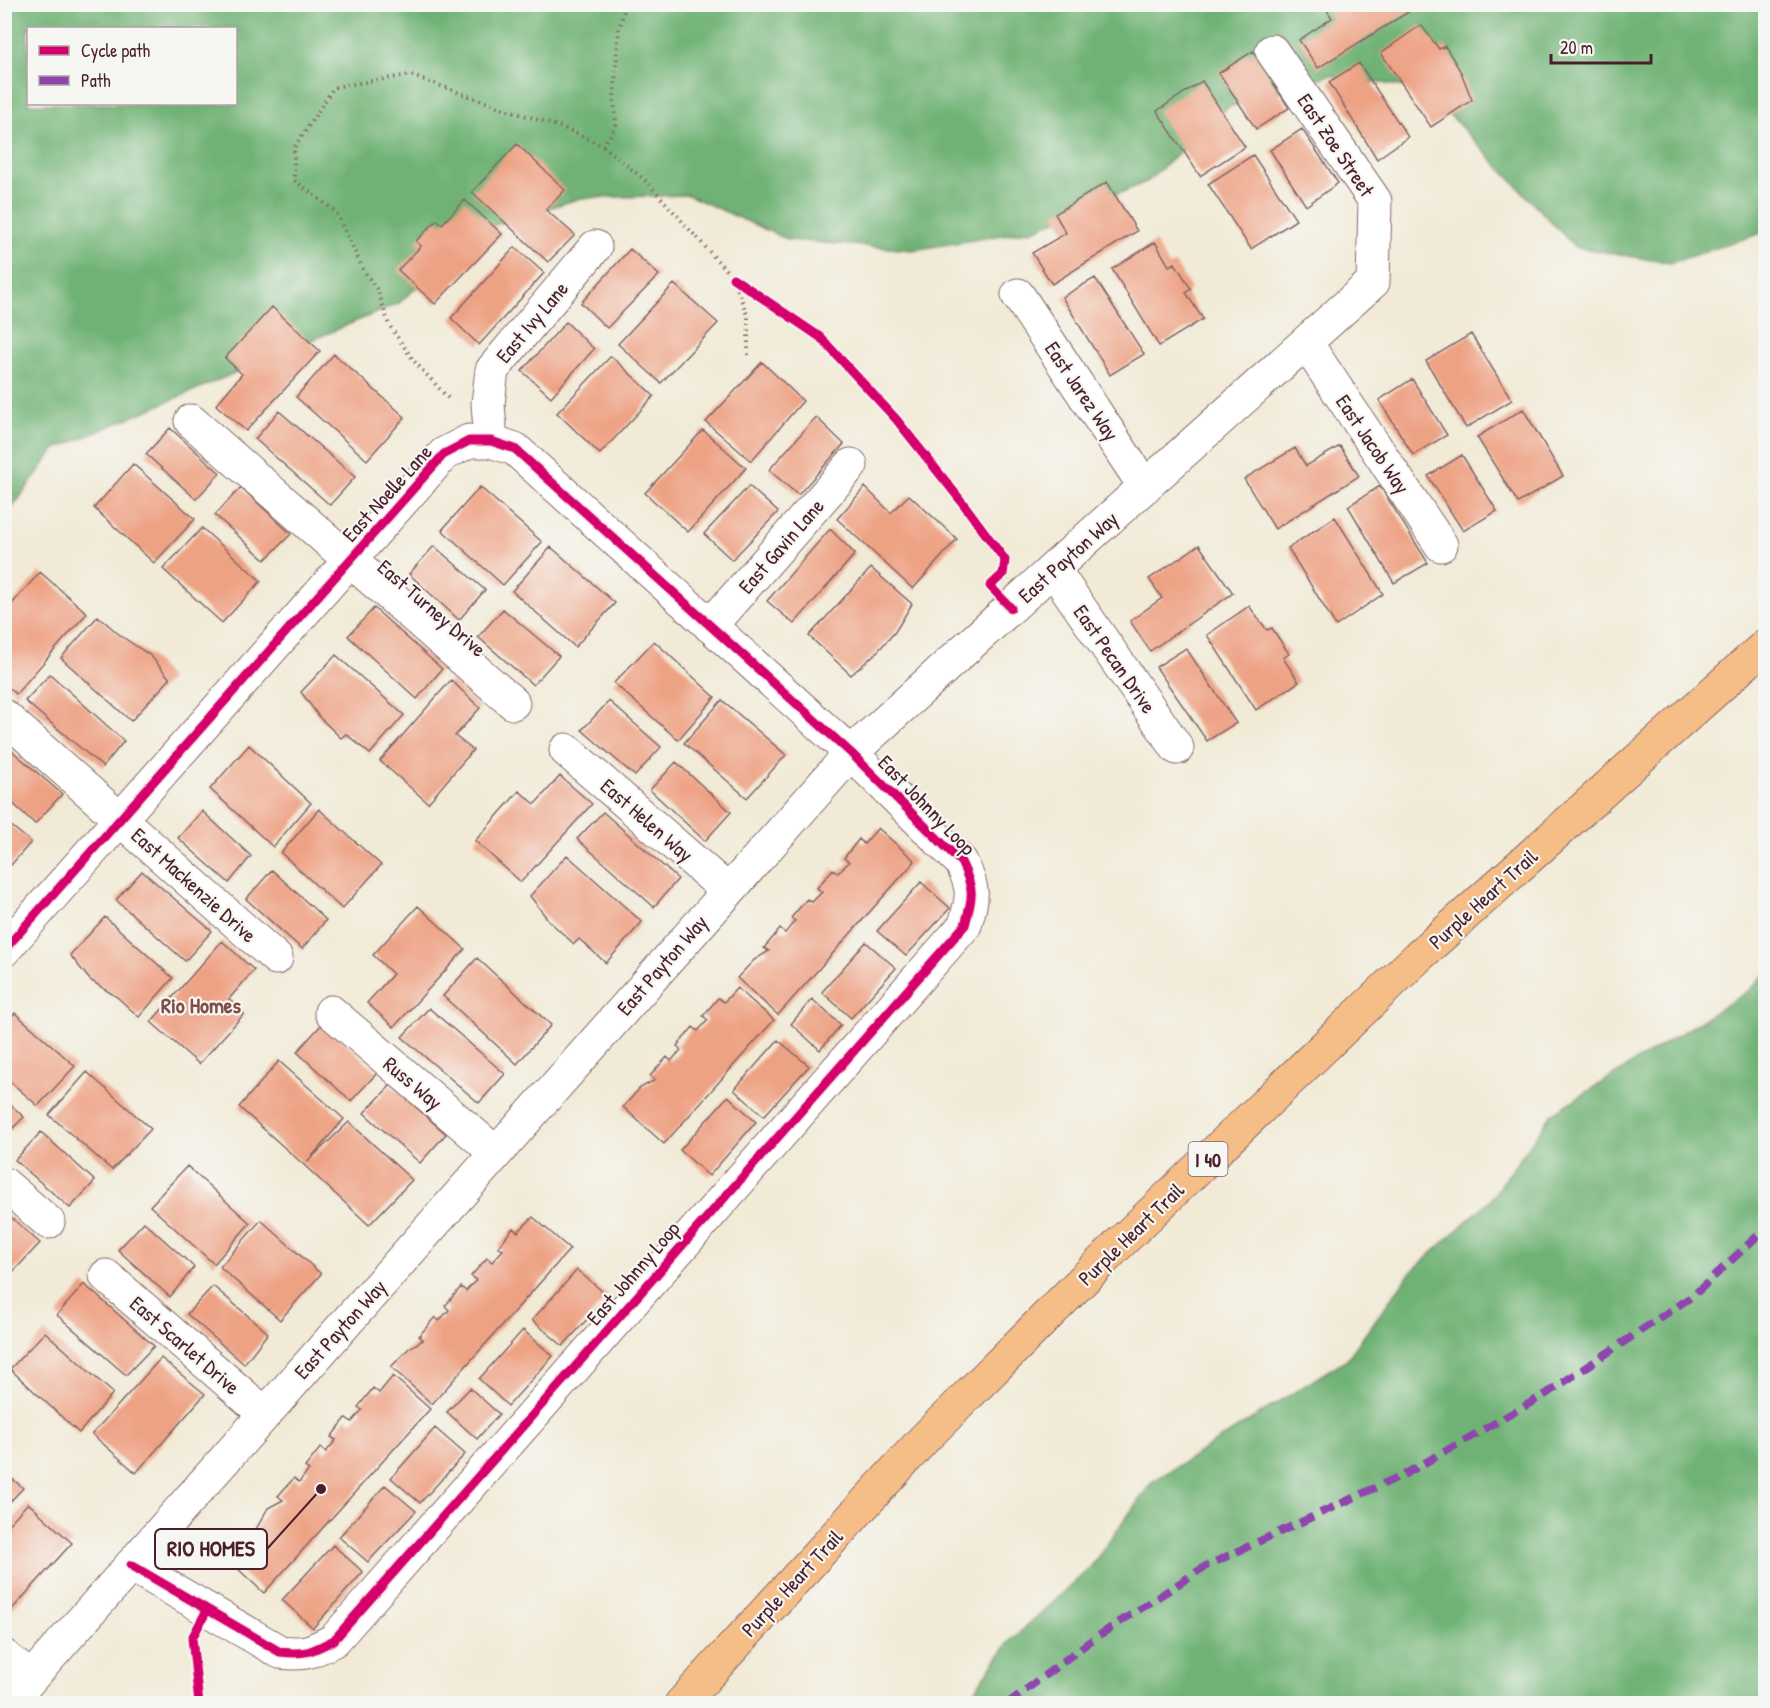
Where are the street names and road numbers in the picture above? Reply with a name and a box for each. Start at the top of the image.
street label: East Zoe Street [1291,88,1382,203]
street label: East Ivy Lane [489,275,575,369]
street label: East Jarez Way [1038,336,1126,446]
street label: East Jacob Way [1329,389,1417,499]
street label: East Noelle Lane [335,438,439,548]
street label: East Gavin Lane [732,492,830,600]
street label: East Payton Way [1012,504,1124,610]
street label: East Turney Drive [372,553,492,663]
street label: East Pecan Drive [1067,599,1163,719]
street label: East Johnny Loop [872,748,982,862]
street label: East Helen Way [594,772,700,868]
street label: East Mackenzie Drive [125,821,263,949]
street label: Purple Heart Trail [1422,842,1544,956]
street label: East Payton Way [610,908,714,1022]
street label: Russ Way [377,1050,449,1116]
road number: I 40 [1188,1142,1228,1176]
street label: Purple Heart Trail [1072,1176,1191,1292]
street label: East Johnny Loop [580,1215,686,1331]
street label: East Payton Way [287,1273,393,1385]
street label: East Scarlet Drive [124,1289,246,1401]
street label: Purple Heart Trail [735,1523,850,1643]

